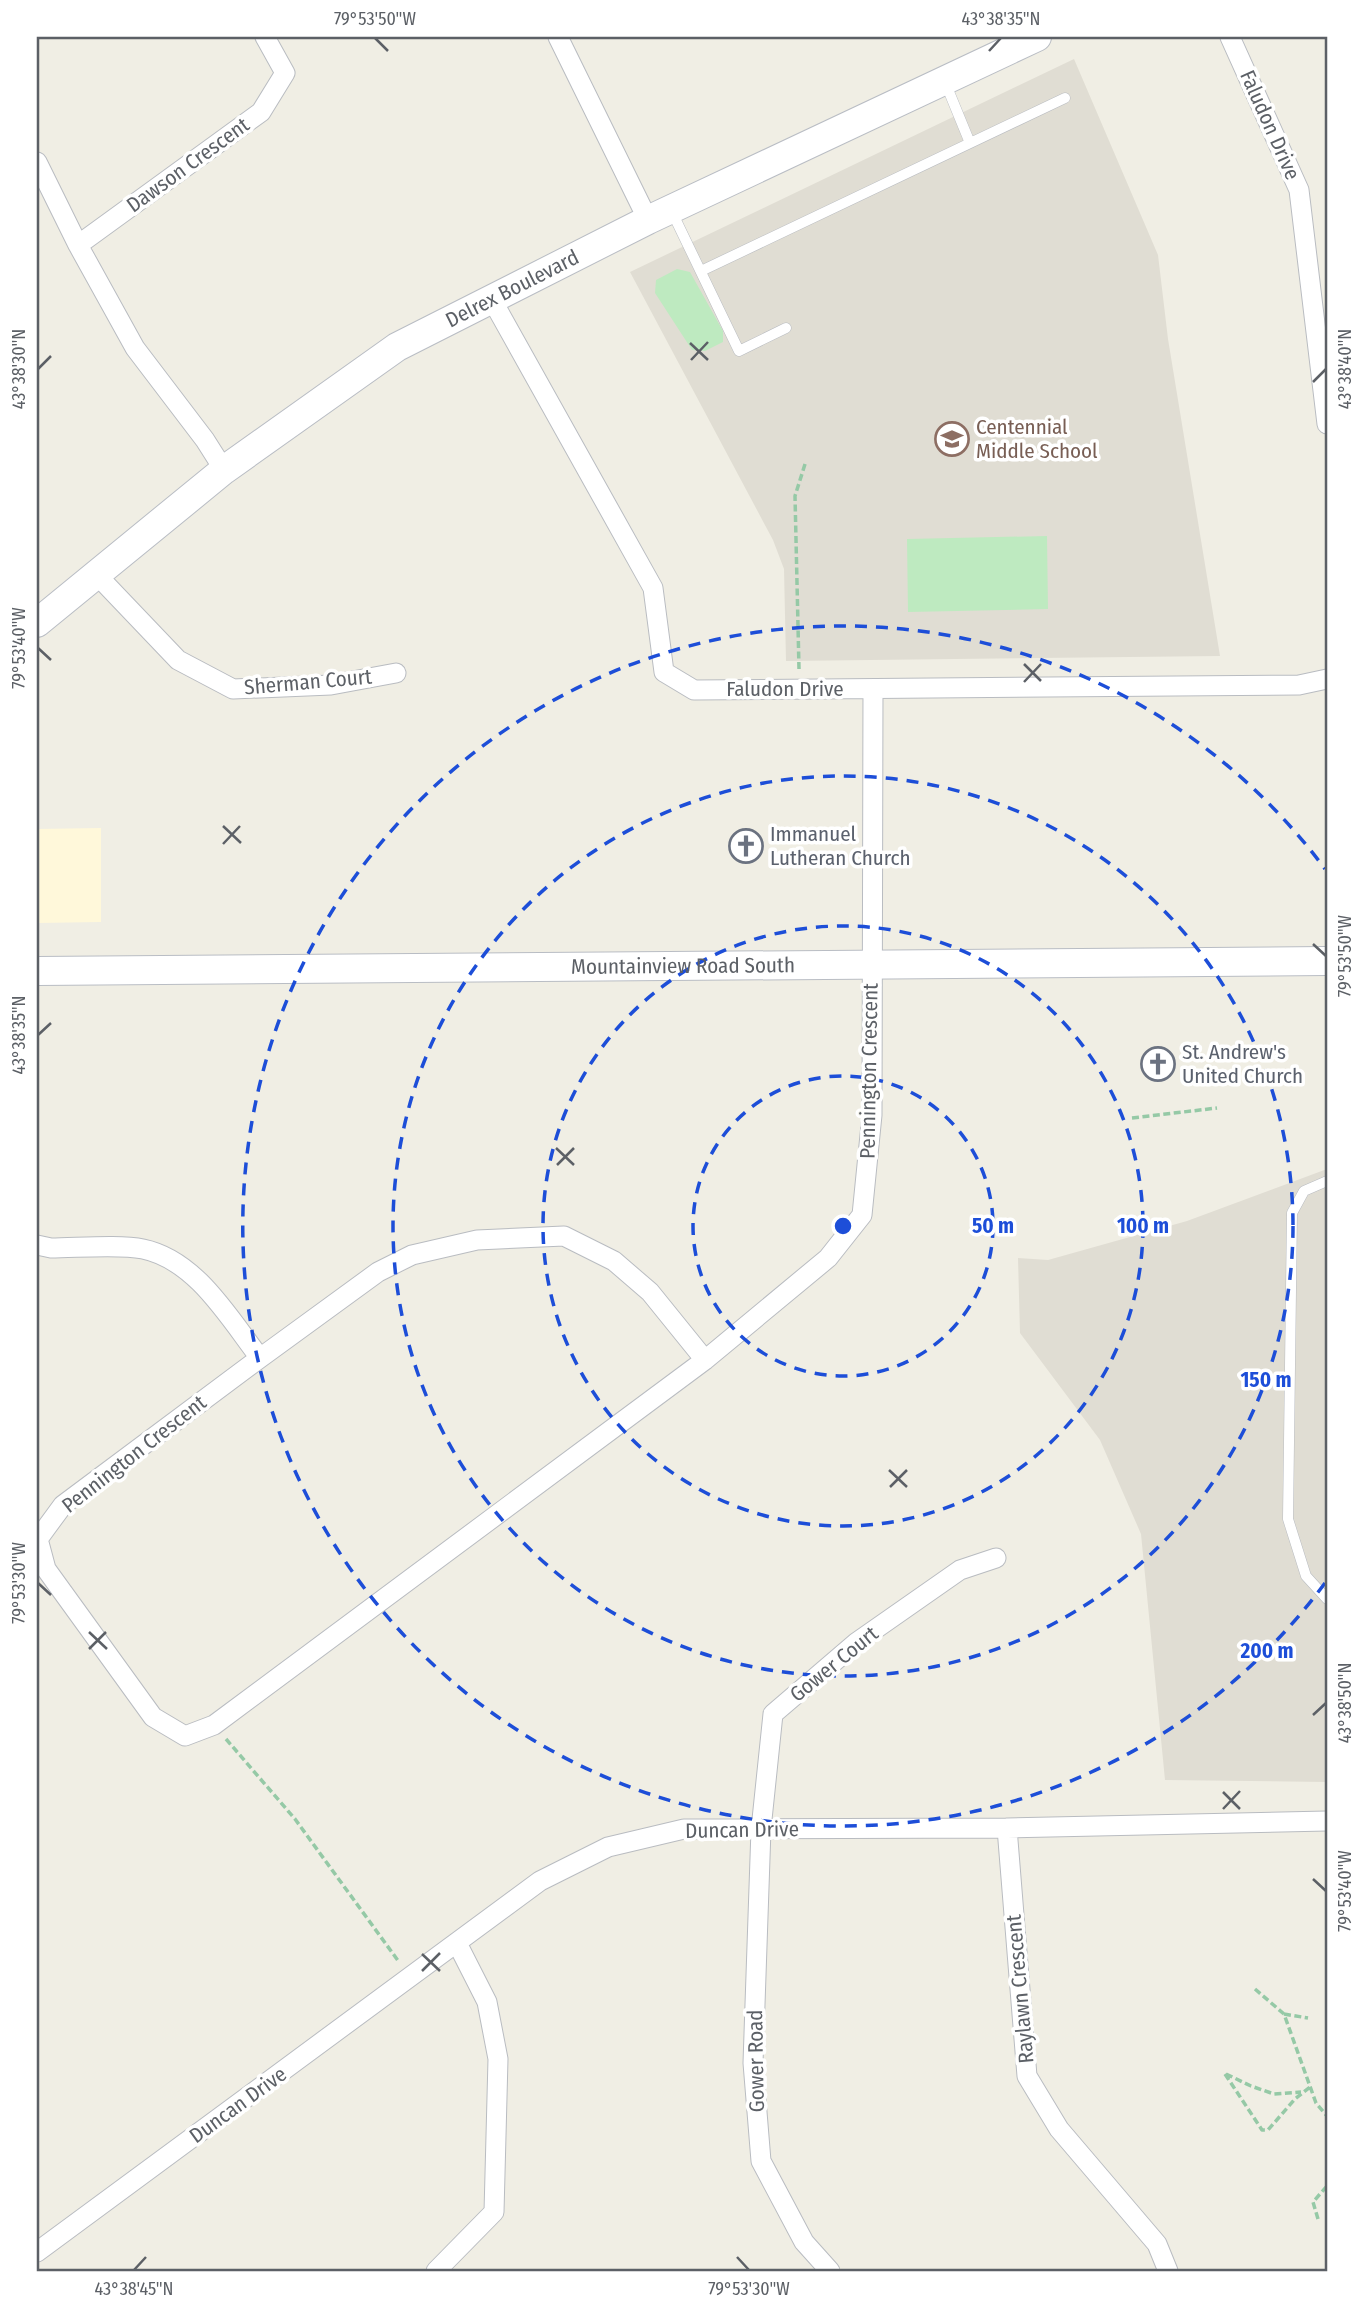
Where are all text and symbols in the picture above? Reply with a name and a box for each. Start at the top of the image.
text: 79°53'50"W [334,8,416,30]
text: 43°38'35"N [961,8,1041,30]
street label: Faludon Drive [1234,66,1306,184]
street label: Dawson Crescent [122,112,255,218]
street label: Delrex Boulevard [441,244,583,333]
text: 43°38'30"N [8,329,30,409]
text: 43°38'40"N [1334,329,1356,409]
place label: Centennial Middle School [976,414,1098,464]
school or university icon: Centennial Middle School [933,420,971,458]
text: 79°53'40"W [8,607,30,689]
street label: Sherman Court [243,663,373,701]
street label: Faludon Drive [726,676,844,702]
place label: Immanuel Lutheran Church [770,821,911,871]
church icon: Immanuel Lutheran Church [727,827,765,865]
text: 79°53'50"W [1334,915,1356,997]
street label: Mountainview Road South [571,952,795,980]
street label: Pennington Crescent [854,983,884,1159]
text: 43°38'35"N [8,995,30,1075]
place label: St. Andrew's United Church [1182,1039,1303,1089]
church icon: St. Andrew's United Church [1139,1045,1177,1083]
text: 50 m [972,1213,1014,1239]
text: 100 m [1117,1213,1169,1239]
centre of rings [831,1214,855,1238]
text: 150 m [1240,1367,1292,1393]
street label: Pennington Crescent [57,1389,211,1518]
text: 79°53'30"W [8,1542,30,1624]
street label: Gower Court [785,1620,883,1707]
text: 200 m [1239,1638,1294,1664]
text: 43°38'50"N [1334,1663,1356,1743]
street label: Duncan Drive [685,1816,799,1844]
text: 79°53'40"W [1334,1850,1356,1932]
street label: Raylawn Crescent [1001,1913,1039,2064]
street label: Gower Road [742,2009,770,2113]
street label: Duncan Drive [184,2061,292,2149]
text: 43°38'45"N [95,2278,173,2300]
text: 79°53'30"W [708,2278,790,2300]

